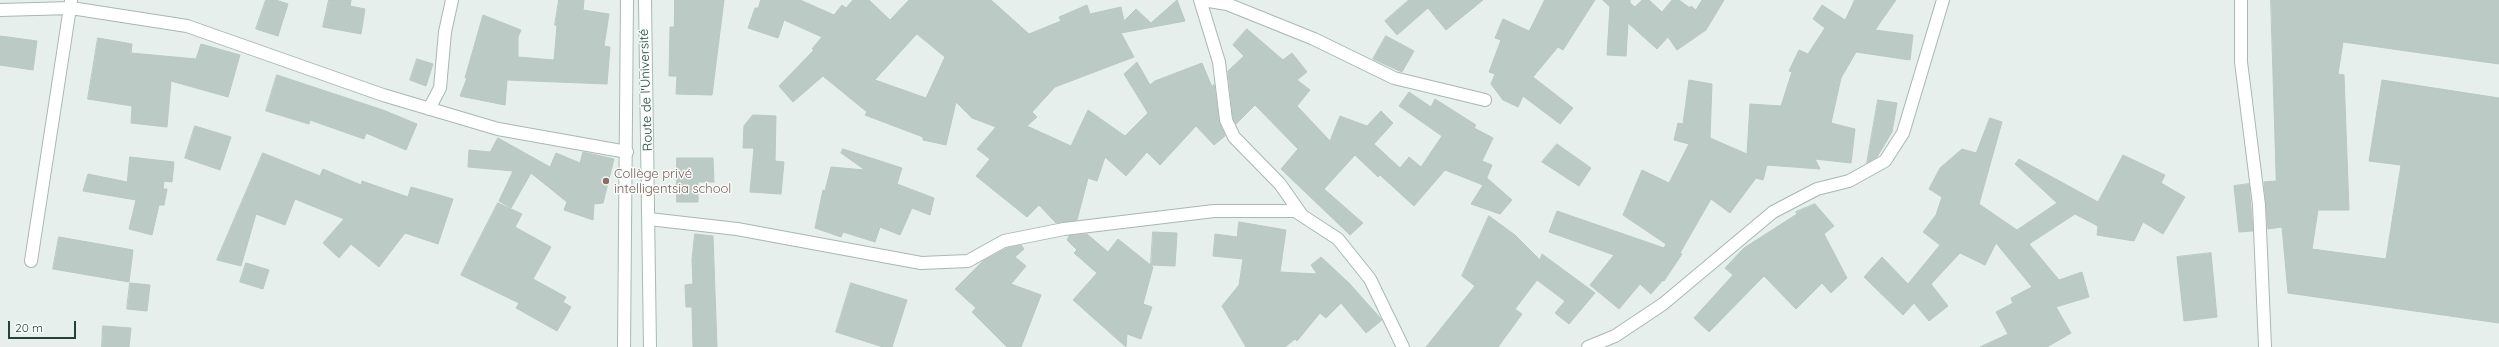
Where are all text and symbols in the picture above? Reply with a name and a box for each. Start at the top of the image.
street label: Route de l'Université [636,28,656,152]
place label: Collège privé intelligentsia school [614,166,731,197]
marker: Collège privé intelligentsia school [601,176,611,186]
scale bar [10,313,78,339]
text: 20 m [15,320,43,335]

